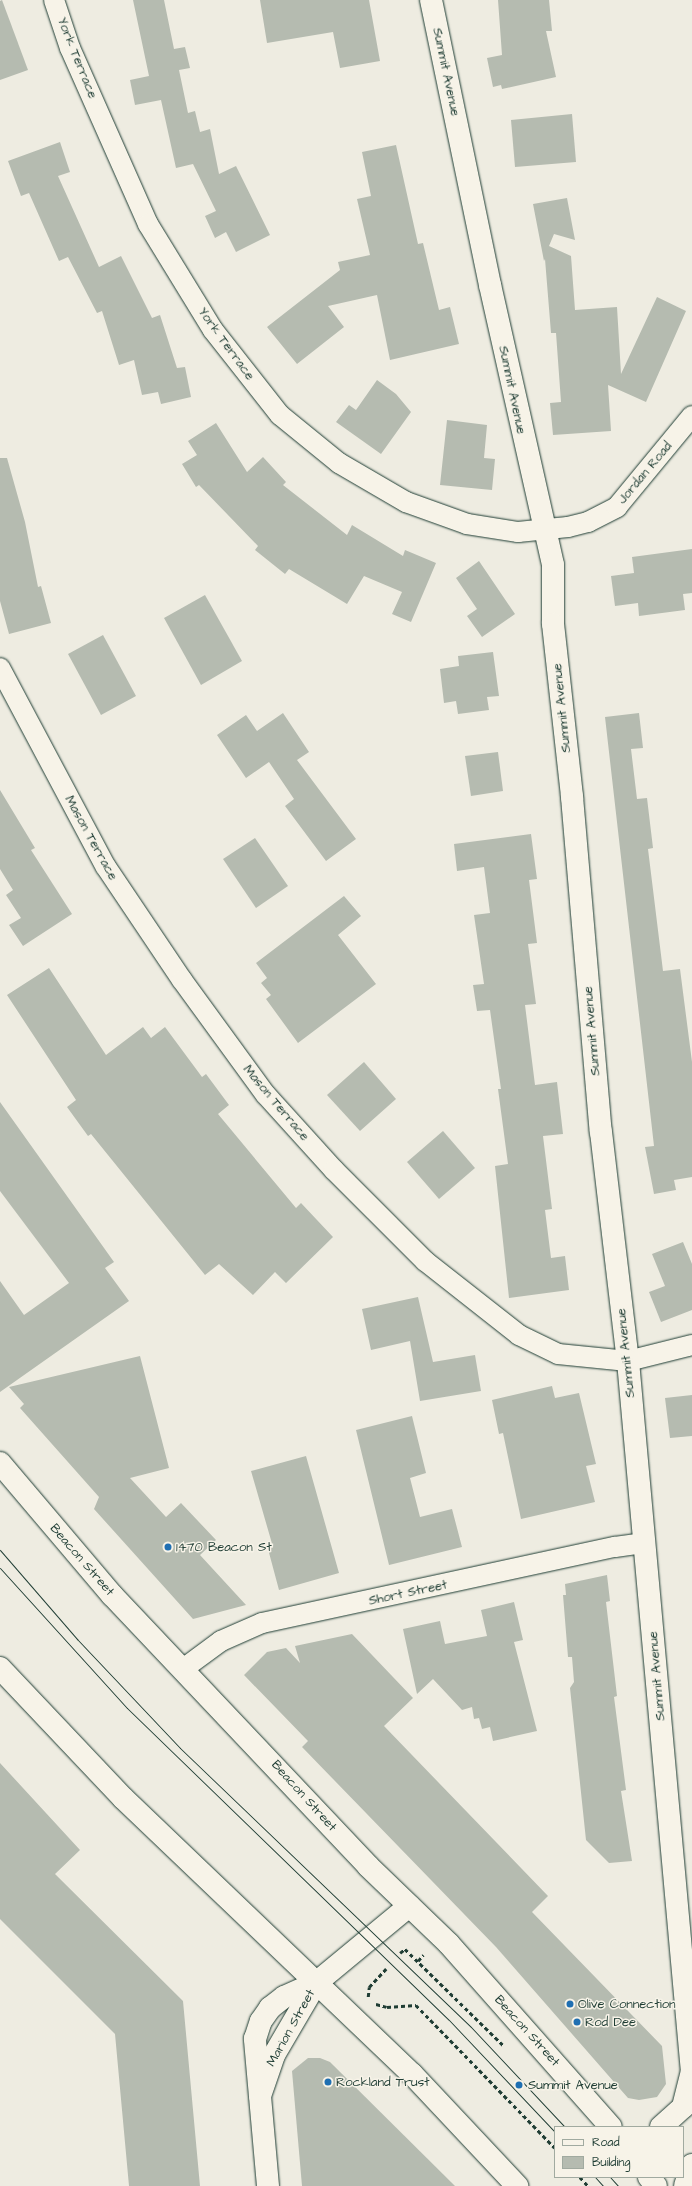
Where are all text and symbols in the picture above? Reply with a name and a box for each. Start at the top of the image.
street label: York Terrace [54,15,100,101]
street label: Summit Avenue [429,26,463,118]
street label: York Terrace [194,305,258,383]
street label: Summit Avenue [495,344,529,436]
street label: Jordan Road [615,439,675,507]
street label: Summit Avenue [550,663,574,753]
street label: Mason Terrace [61,793,121,883]
street label: Summit Avenue [580,986,604,1076]
street label: Mason Terrace [240,1062,312,1144]
street label: Summit Avenue [614,1308,638,1398]
street label: Beacon Street [47,1521,117,1599]
place label: 1470 Beacon St [176,1539,272,1555]
marker: 1470 Beacon St [163,1542,173,1552]
street label: Short Street [367,1577,449,1609]
street label: Summit Avenue [645,1631,669,1721]
street label: Beacon Street [268,1757,340,1835]
street label: Marion Street [263,1987,319,2069]
street label: Beacon Street [491,1992,563,2070]
place label: Olive Connection [578,1996,676,2012]
marker: Olive Connection [565,1999,575,2009]
place label: Rod Dee [585,2014,636,2030]
marker: Rod Dee [572,2017,582,2027]
place label: Rockland Trust [336,2074,429,2090]
marker: Rockland Trust [323,2077,333,2087]
place label: Summit Avenue [528,2077,618,2093]
marker: Summit Avenue [513,2079,525,2091]
legend [554,2126,684,2178]
text: Road [592,2134,620,2151]
text: Building [592,2154,630,2171]

